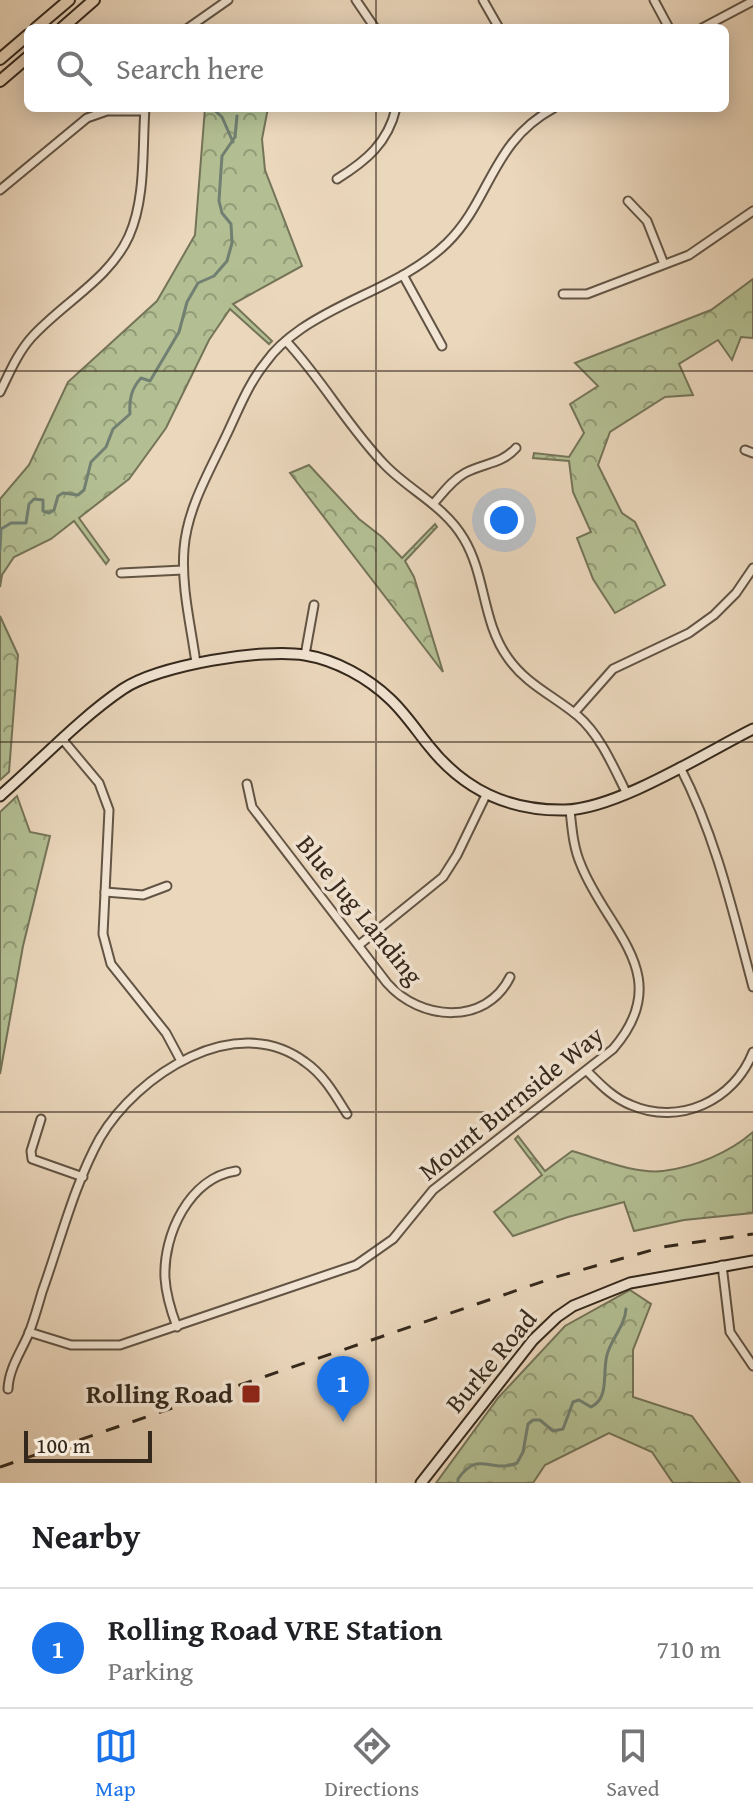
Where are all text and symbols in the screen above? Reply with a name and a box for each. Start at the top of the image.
search box [24,24,729,112]
icon: search [52,46,96,90]
text: Search here [116,46,264,90]
your location [484,500,524,540]
street label: Blue Jug Landing [288,826,433,993]
street label: Mount Burnside Way [410,1016,612,1190]
street label: Burke Road [436,1300,546,1421]
pin: 1 [317,1356,369,1422]
place label: Rolling Road [86,1374,233,1413]
marker: Rolling Road [240,1383,262,1405]
scale bar [24,1427,152,1463]
text: 100 m [36,1429,91,1461]
text: Nearby [32,1511,141,1560]
text: Rolling Road VRE Station [108,1607,443,1651]
text: 1 [51,1629,65,1668]
text: 710 m [656,1629,721,1668]
text: Parking [108,1651,193,1690]
tab: Map [94,1724,138,1804]
tab: Directions [325,1724,419,1804]
tab: Saved [606,1724,659,1804]

